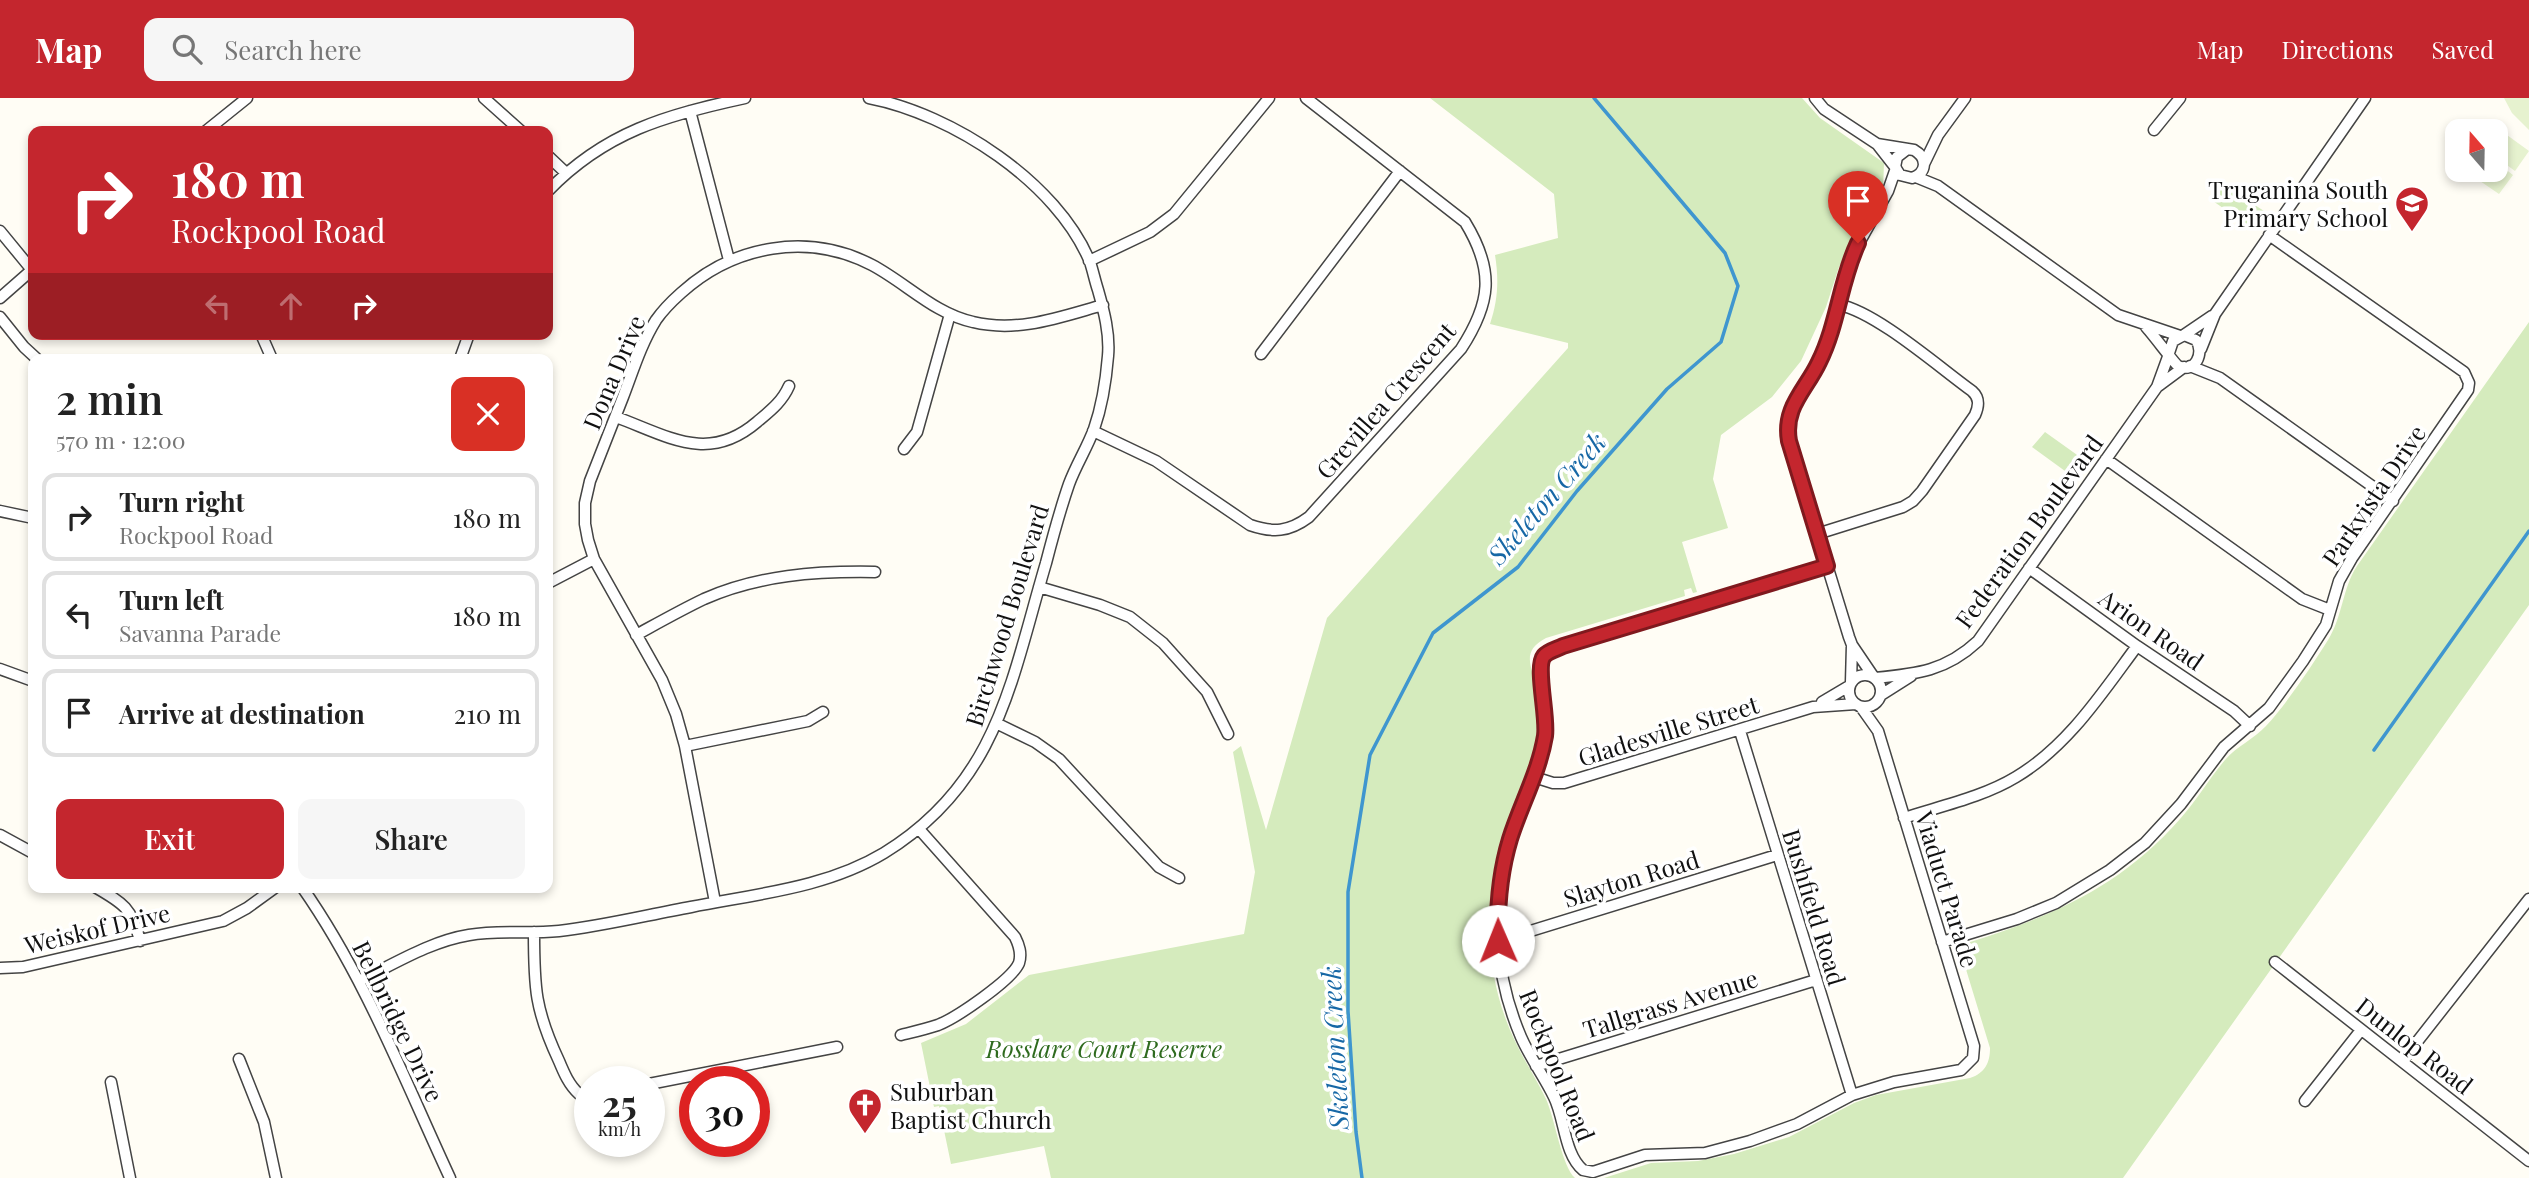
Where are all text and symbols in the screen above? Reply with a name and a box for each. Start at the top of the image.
search box [144,18,634,81]
text: Map [35,27,102,71]
icon: search [168,30,206,68]
text: Search here [224,32,362,67]
text: Map [2197,33,2243,65]
text: Directions [2281,33,2394,65]
text: Saved [2432,33,2494,65]
north arrow [2445,119,2508,182]
map controls [2445,119,2508,182]
text: 180 m [171,145,305,210]
icon: right [56,154,147,245]
pin [1828,171,1888,243]
place label: Truganina South Primary School [2208,173,2388,233]
icon: arrive [1839,182,1877,220]
school or university icon: Truganina South Primary School [2393,184,2431,233]
text: Rockpool Road [171,208,386,251]
icon: left [199,287,237,325]
icon: ahead [272,287,310,325]
icon: right [345,287,383,325]
street label: Dona Drive [575,310,651,434]
street label: Grevillea Crescent [1308,315,1462,485]
text: 2 min [56,370,163,426]
button: close [451,377,525,451]
street label: Parkvista Drive [2314,418,2432,572]
text: 570 m · 12:00 [56,424,186,455]
water label: Skeleton Creek [1478,425,1613,572]
street label: Federation Boulevard [1947,428,2109,634]
text: Turn right [119,484,245,519]
icon: right [60,498,98,536]
text: 180 m [453,500,521,535]
street label: Birchwood Boulevard [957,500,1055,730]
text: Rockpool Road [119,519,273,550]
street label: Arion Road [2092,581,2211,677]
text: Turn left [119,582,224,617]
icon: left [60,596,98,634]
text: 180 m [453,598,521,633]
text: Savanna Parade [119,617,281,648]
street label: Gladesville Street [1574,687,1763,773]
icon: arrive [60,694,98,732]
text: Arrive at destination [119,696,365,731]
text: 210 m [454,696,521,731]
button: Exit [56,799,284,879]
button: Share [298,799,525,879]
street label: Viaduct Parade [1909,806,1987,971]
street label: Bushfield Road [1776,825,1854,989]
street label: Slayton Road [1559,842,1703,914]
street label: Weiskof Drive [20,896,173,960]
position arrow [1461,904,1535,978]
street label: Bellbridge Drive [346,935,452,1107]
street label: Tallgrass Avenue [1579,961,1761,1045]
water label: Skeleton Creek [1312,965,1356,1132]
street label: Rockpool Road [1513,984,1603,1146]
street label: Dunlop Road [2350,989,2480,1101]
park label: Rosslare Court Reserve [985,1032,1222,1064]
speed limit sign: 30 [679,1066,770,1157]
place label: Suburban Baptist Church [890,1075,1052,1135]
text: 25 [602,1079,637,1126]
church icon: Suburban Baptist Church [846,1086,884,1135]
text: km/h [598,1117,641,1141]

